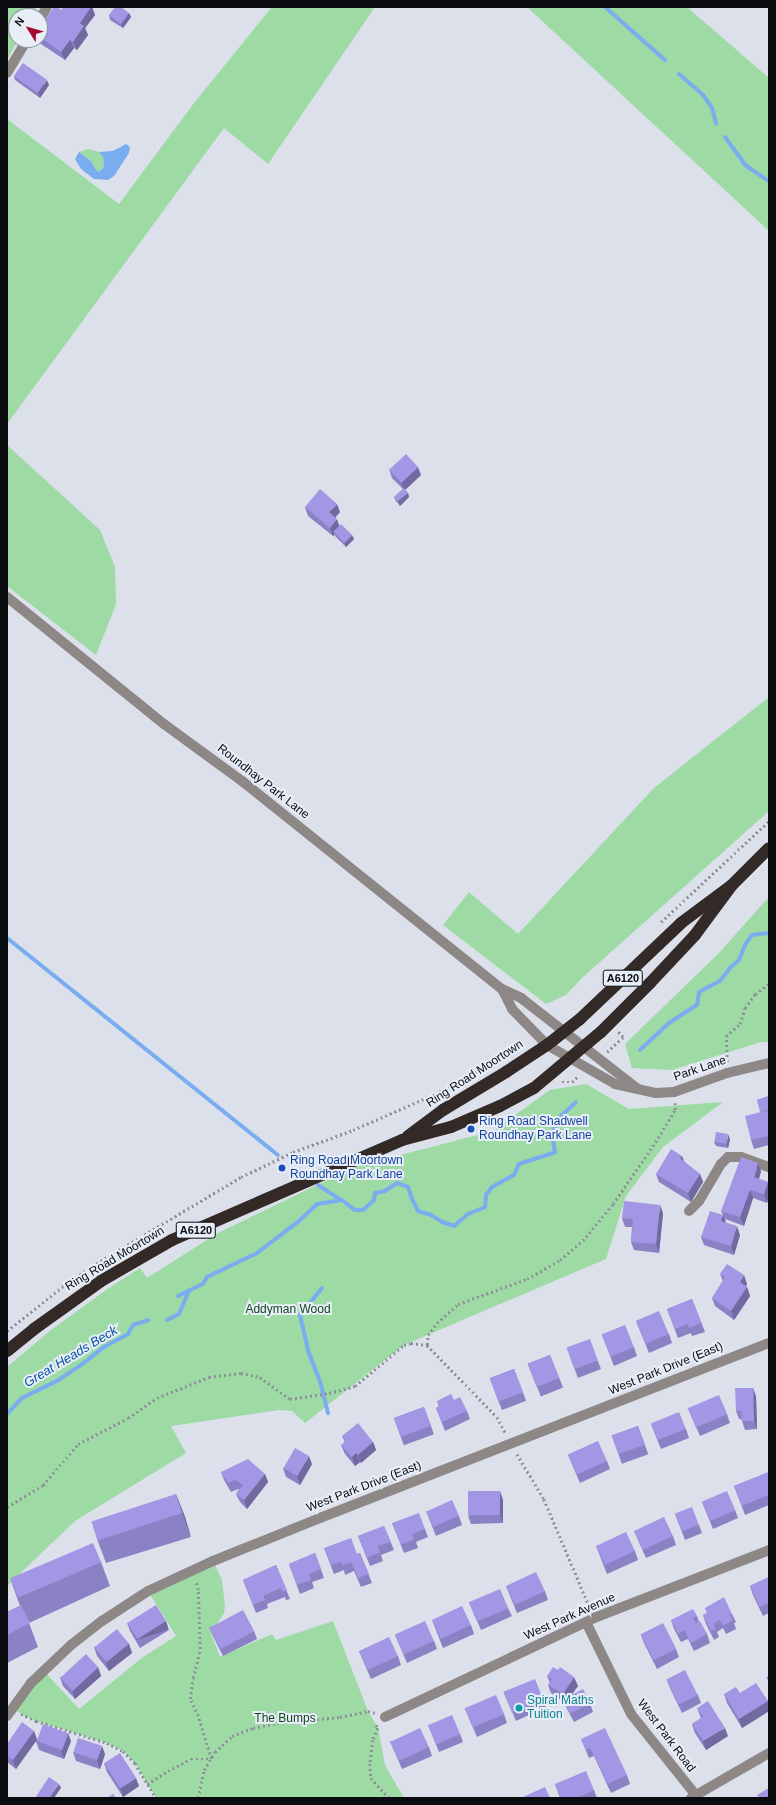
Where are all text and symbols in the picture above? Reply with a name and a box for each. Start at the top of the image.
north arrow [8,8,48,48]
text: N [12,15,26,28]
street label: Roundhay Park Lane [214,742,312,822]
road number: A6120 [602,969,644,987]
street label: Ring Road Moortown [424,1037,526,1111]
street label: Park Lane [672,1053,728,1085]
place label: Ring Road Shadwell Roundhay Park Lane [479,1115,592,1143]
marker: Ring Road Shadwell Roundhay Park Lane [466,1124,476,1134]
place label: Ring Road Moortown Roundhay Park Lane [290,1154,403,1182]
marker: Ring Road Moortown Roundhay Park Lane [277,1163,287,1173]
road number: A6120 [175,1221,217,1239]
street label: Ring Road Moortown [63,1224,167,1294]
park label: Addyman Wood [245,1303,331,1317]
water label: Great Heads Beck [21,1323,121,1391]
street label: West Park Drive (East) [607,1340,725,1398]
street label: West Park Drive (East) [305,1458,423,1516]
street label: West Park Avenue [522,1590,618,1644]
place label: Spiral Maths Tuition [527,1694,594,1722]
street label: West Park Road [634,1697,698,1775]
marker: Spiral Maths Tuition [514,1703,524,1713]
park label: The Bumps [254,1712,316,1726]

